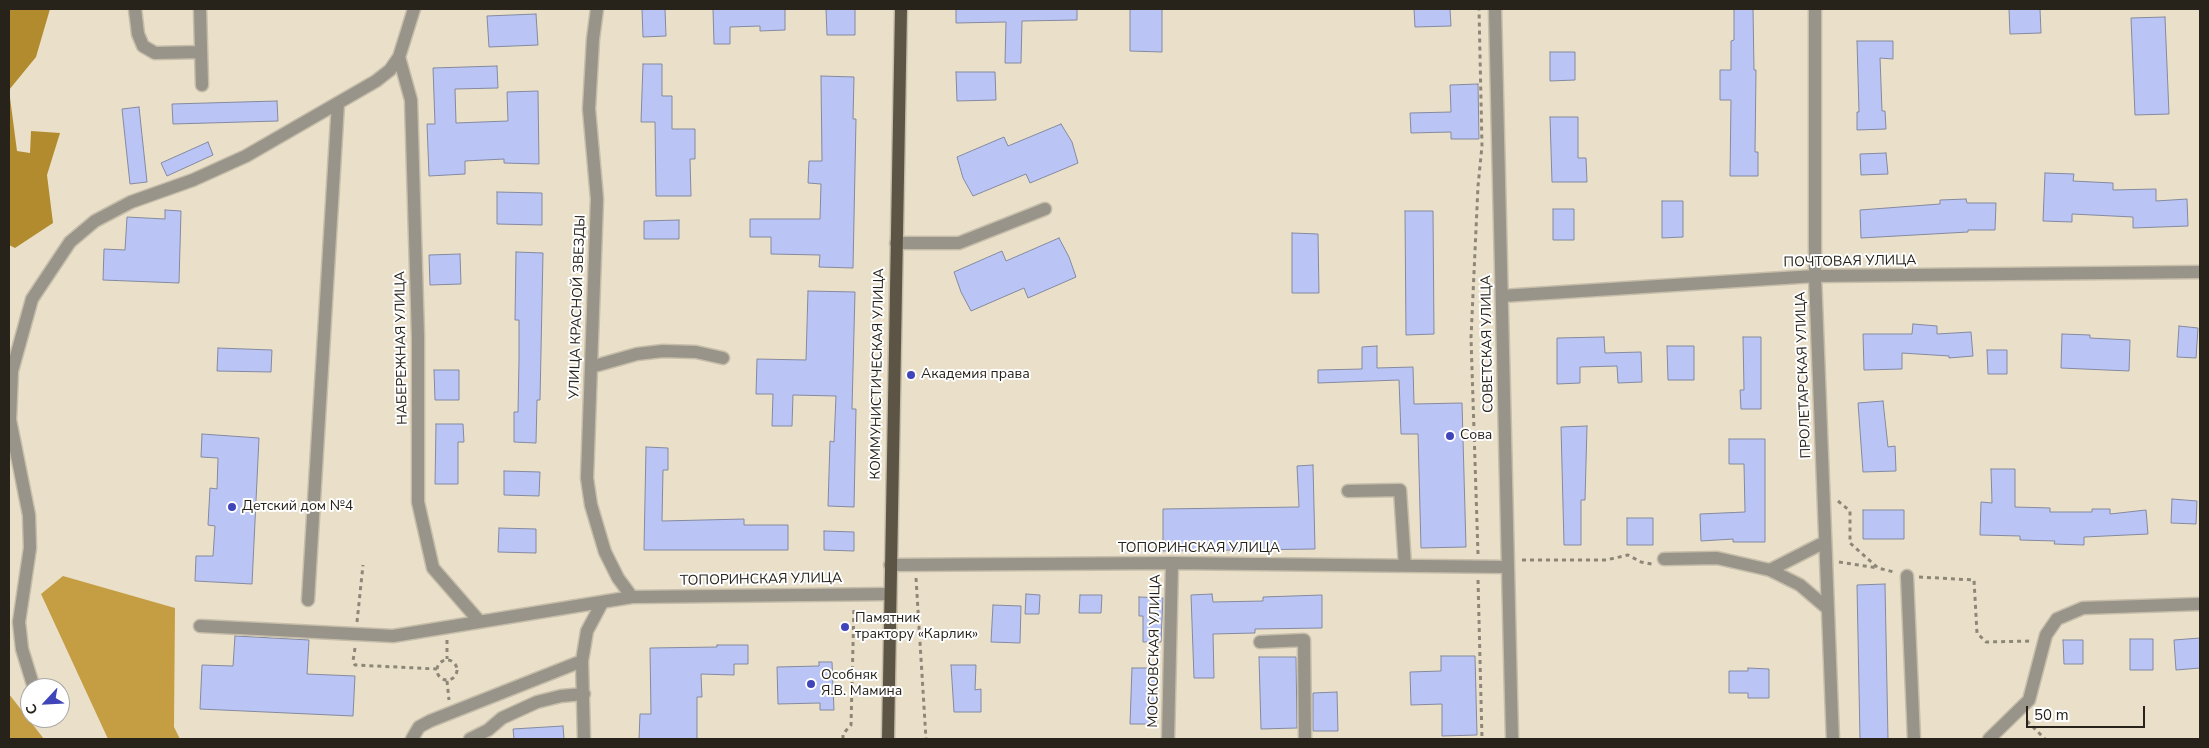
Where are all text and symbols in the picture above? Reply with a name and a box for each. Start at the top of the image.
street label: УЛИЦА КРАСНОЙ ЗВЕЗДЫ [566,215,590,399]
street label: ПОЧТОВАЯ УЛИЦА [1783,252,1917,272]
street label: КОММУНИСТИЧЕСКАЯ УЛИЦА [868,268,888,480]
street label: НАБЕРЕЖНАЯ УЛИЦА [392,271,412,425]
street label: СОВЕТСКАЯ УЛИЦА [1478,275,1498,413]
street label: ПРОЛЕТАРСКАЯ УЛИЦА [1793,291,1815,459]
place label: Академия права [921,367,1030,383]
marker: Академия права [905,369,917,381]
place label: Сова [1460,428,1492,444]
marker: Сова [1444,430,1456,442]
place label: Детский дом №4 [242,499,353,515]
marker: Детский дом №4 [226,501,238,513]
street label: ТОПОРИНСКАЯ УЛИЦА [1118,541,1280,557]
street label: ТОПОРИНСКАЯ УЛИЦА [680,570,842,590]
street label: МОСКОВСКАЯ УЛИЦА [1145,574,1165,728]
place label: Памятник трактору «Карлик» [855,611,978,644]
marker: Памятник трактору «Карлик» [839,621,851,633]
place label: Особняк Я.В. Мамина [821,668,902,700]
north arrow [20,678,70,728]
marker: Особняк Я.В. Мамина [805,678,817,690]
scale bar [2029,696,2148,728]
text: С [21,701,42,717]
text: 50 m [2034,705,2069,725]

